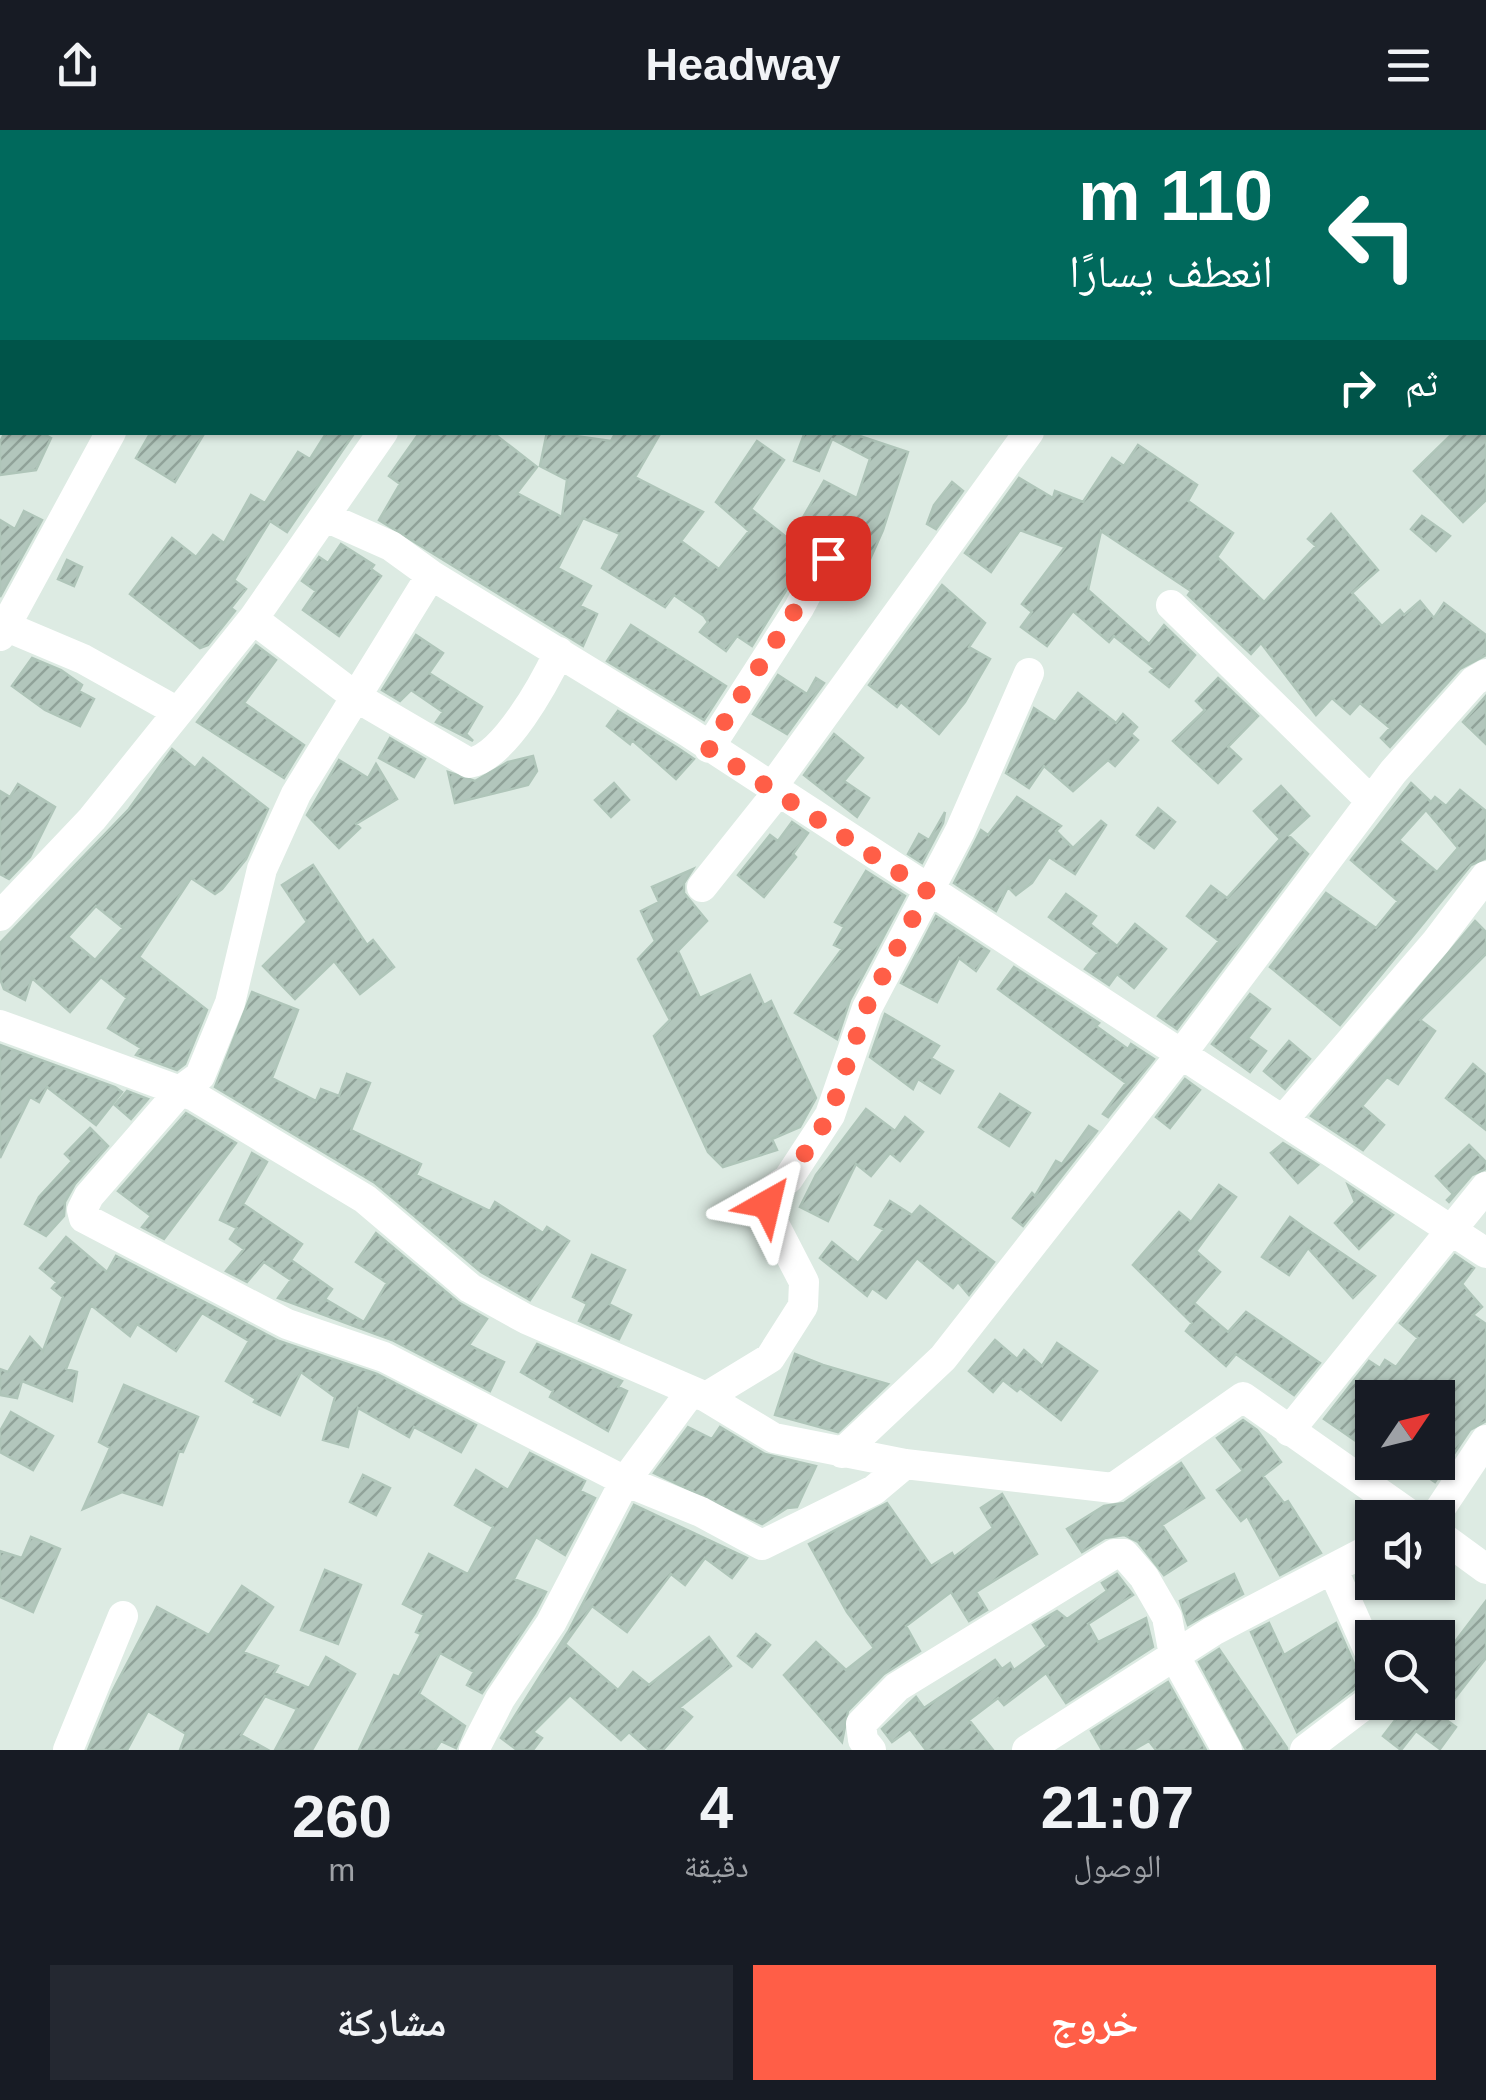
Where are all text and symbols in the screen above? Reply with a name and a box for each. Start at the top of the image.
icon: share [50,38,105,93]
icon: menu [1381,38,1436,93]
text: Headway [645,39,841,90]
text: 110 m [1078,157,1273,235]
icon: left [1308,170,1438,300]
text: انعطف يسارًا [1069,246,1273,297]
icon: right [1330,360,1385,415]
text: ثم [1405,362,1438,404]
pin [786,516,871,601]
icon: arrive [801,531,856,586]
position arrow [715,1152,819,1256]
north arrow [1355,1380,1455,1480]
map controls [1355,1380,1455,1720]
button: sound [1355,1500,1455,1600]
button: search [1355,1620,1455,1720]
text: 4 [700,1774,733,1841]
text: 21:07 [1041,1774,1194,1841]
text: 260 [292,1783,392,1850]
text: دقيقة [684,1848,749,1884]
text: الوصول [1073,1848,1162,1884]
text: m [329,1852,355,1888]
button: مشاركة [50,1965,733,2080]
button: خروج [753,1965,1436,2080]

